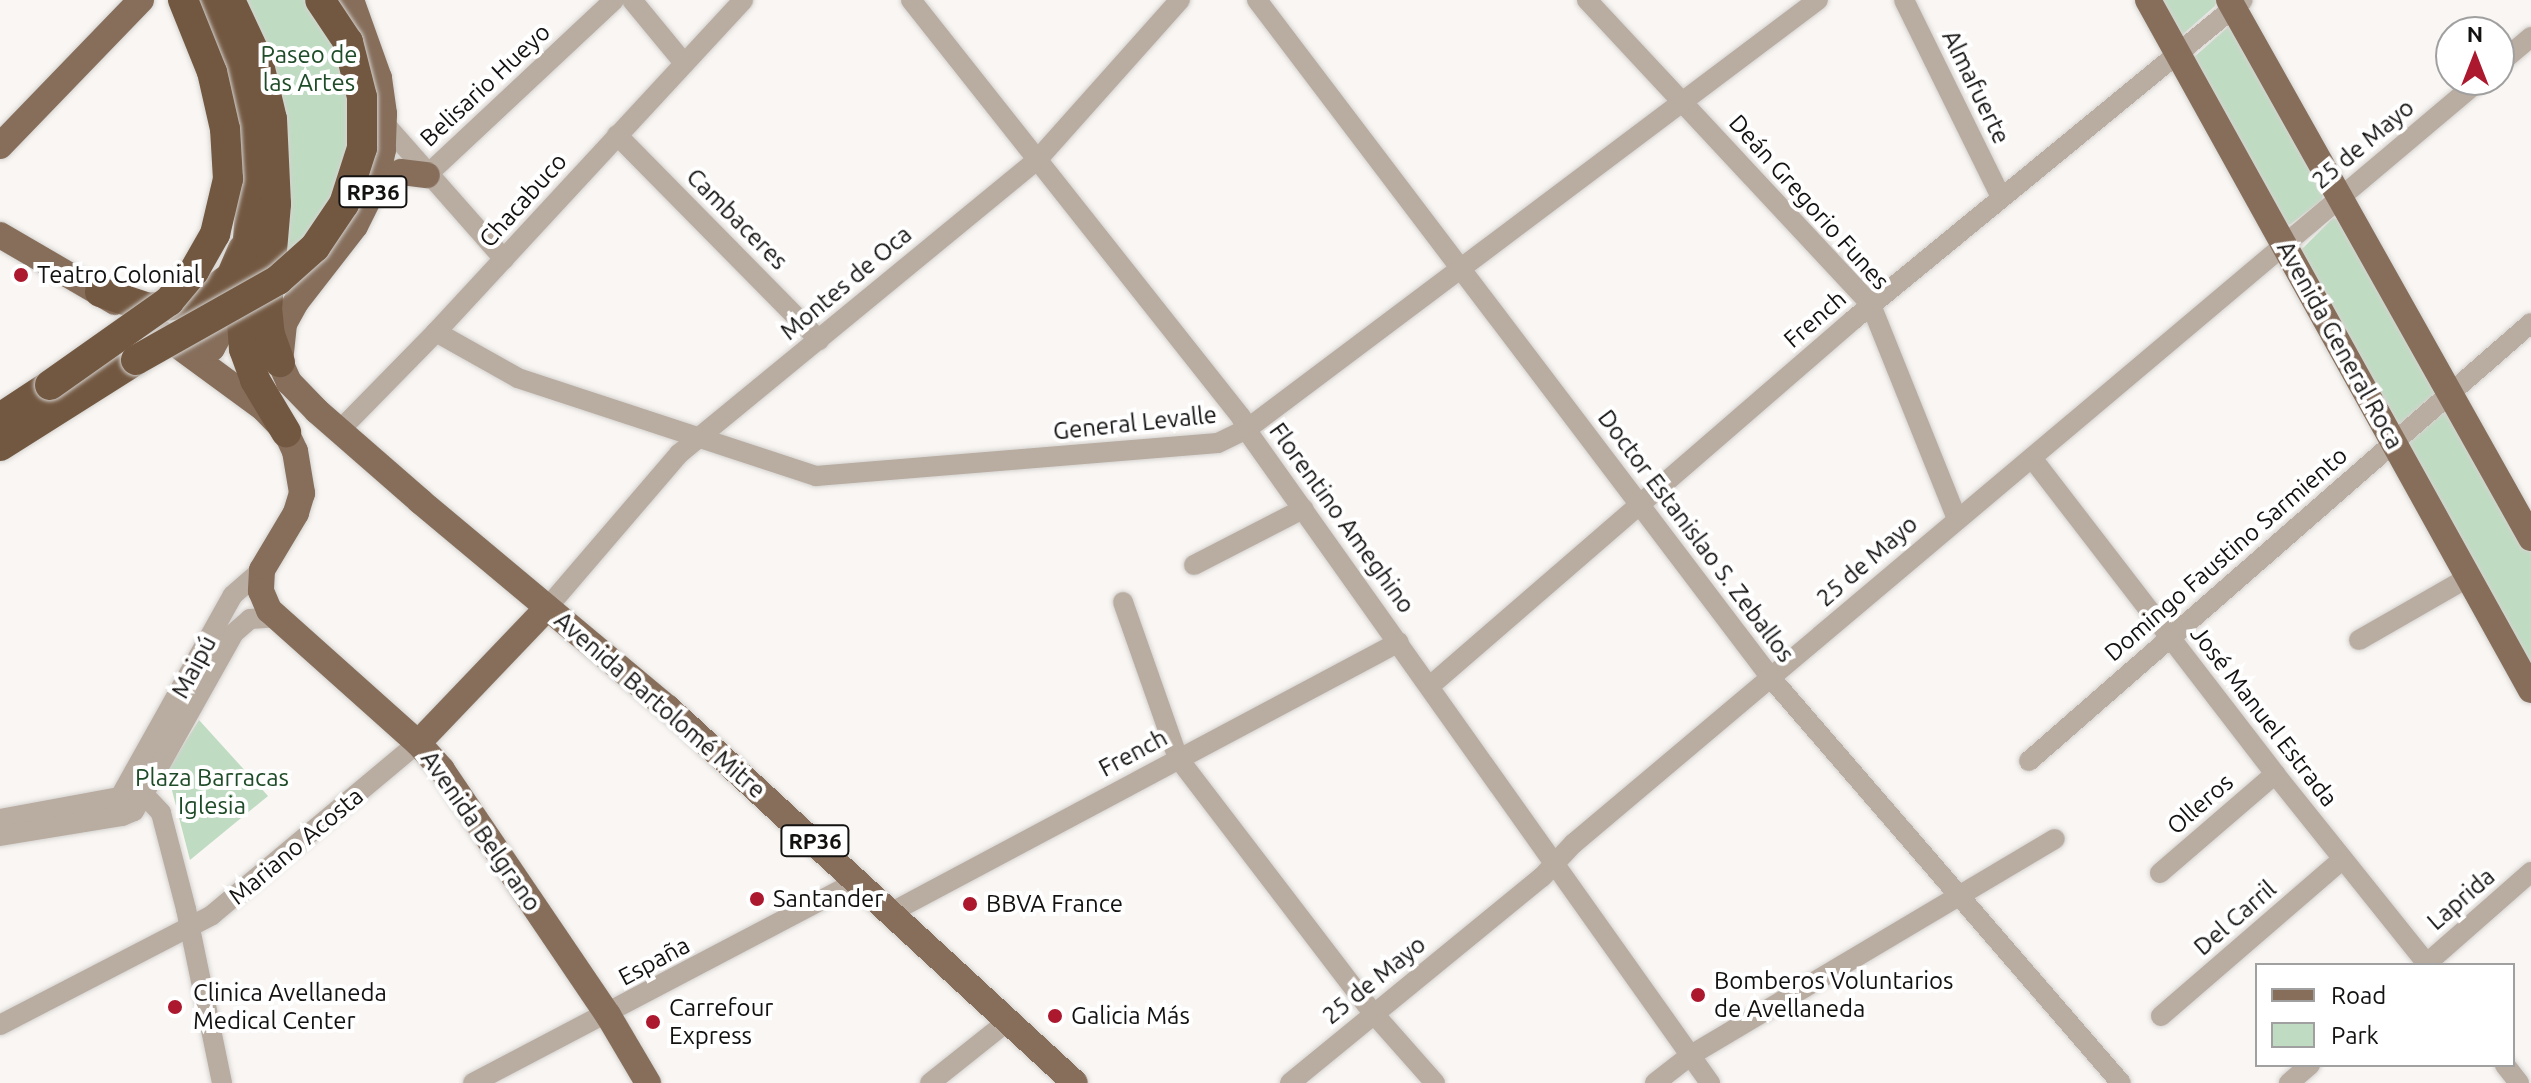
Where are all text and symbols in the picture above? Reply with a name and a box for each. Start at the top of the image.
north arrow [2435,16,2515,96]
street label: Belisario Hueyo [414,17,556,153]
text: N [2467,21,2483,46]
street label: Almafuerte [1936,26,2016,148]
park label: Paseo de las Artes [261,41,357,97]
street label: 25 de Mayo [2306,93,2420,195]
street label: Deán Gregorio Funes [1723,109,1895,295]
street label: Chacabuco [473,147,573,253]
street label: Cambaceres [680,162,794,276]
road number: RP36 [337,174,409,210]
street label: Montes de Oca [775,220,917,346]
street label: Avenida General Roca [2271,236,2409,454]
place label: Teatro Colonial [37,261,200,289]
marker: Teatro Colonial [12,266,30,284]
street label: French [1778,284,1852,354]
street label: General Levalle [1052,400,1218,446]
street label: Doctor Estanislao S. Zeballos [1592,404,1800,668]
street label: Florentino Ameghino [1263,417,1421,619]
street label: Domingo Faustino Sarmiento [2099,441,2353,667]
street label: 25 de Mayo [1811,509,1923,613]
street label: Avenida Bartolomé Mitre [549,606,771,804]
street label: José Manuel Estrada [2184,620,2344,812]
street label: Maipú [166,631,222,703]
street label: French [1094,723,1172,783]
street label: Avenida Belgrano [415,745,547,917]
park label: Plaza Barracas Iglesia [135,764,289,820]
street label: Olleros [2161,768,2239,840]
street label: Mariano Acosta [223,781,369,911]
road number: RP36 [779,823,851,859]
street label: Laprida [2421,862,2501,936]
street label: Del Carril [2188,875,2282,961]
place label: Santander [773,885,883,913]
marker: Santander [748,890,766,908]
place label: BBVA France [986,890,1123,918]
marker: BBVA France [961,895,979,913]
street label: España [614,930,694,992]
street label: 25 de Mayo [1317,930,1431,1030]
legend [2255,963,2515,1067]
place label: Bomberos Voluntarios de Avellaneda [1714,967,1954,1023]
place label: Clinica Avellaneda Medical Center [193,979,387,1035]
text: Road [2331,982,2386,1009]
marker: Bomberos Voluntarios de Avellaneda [1689,986,1707,1004]
place label: Carrefour Express [669,994,773,1050]
marker: Clinica Avellaneda Medical Center [164,996,186,1018]
place label: Galicia Más [1071,1002,1190,1030]
marker: Galicia Más [1046,1007,1064,1025]
marker: Carrefour Express [644,1013,662,1031]
text: Park [2331,1022,2379,1049]

